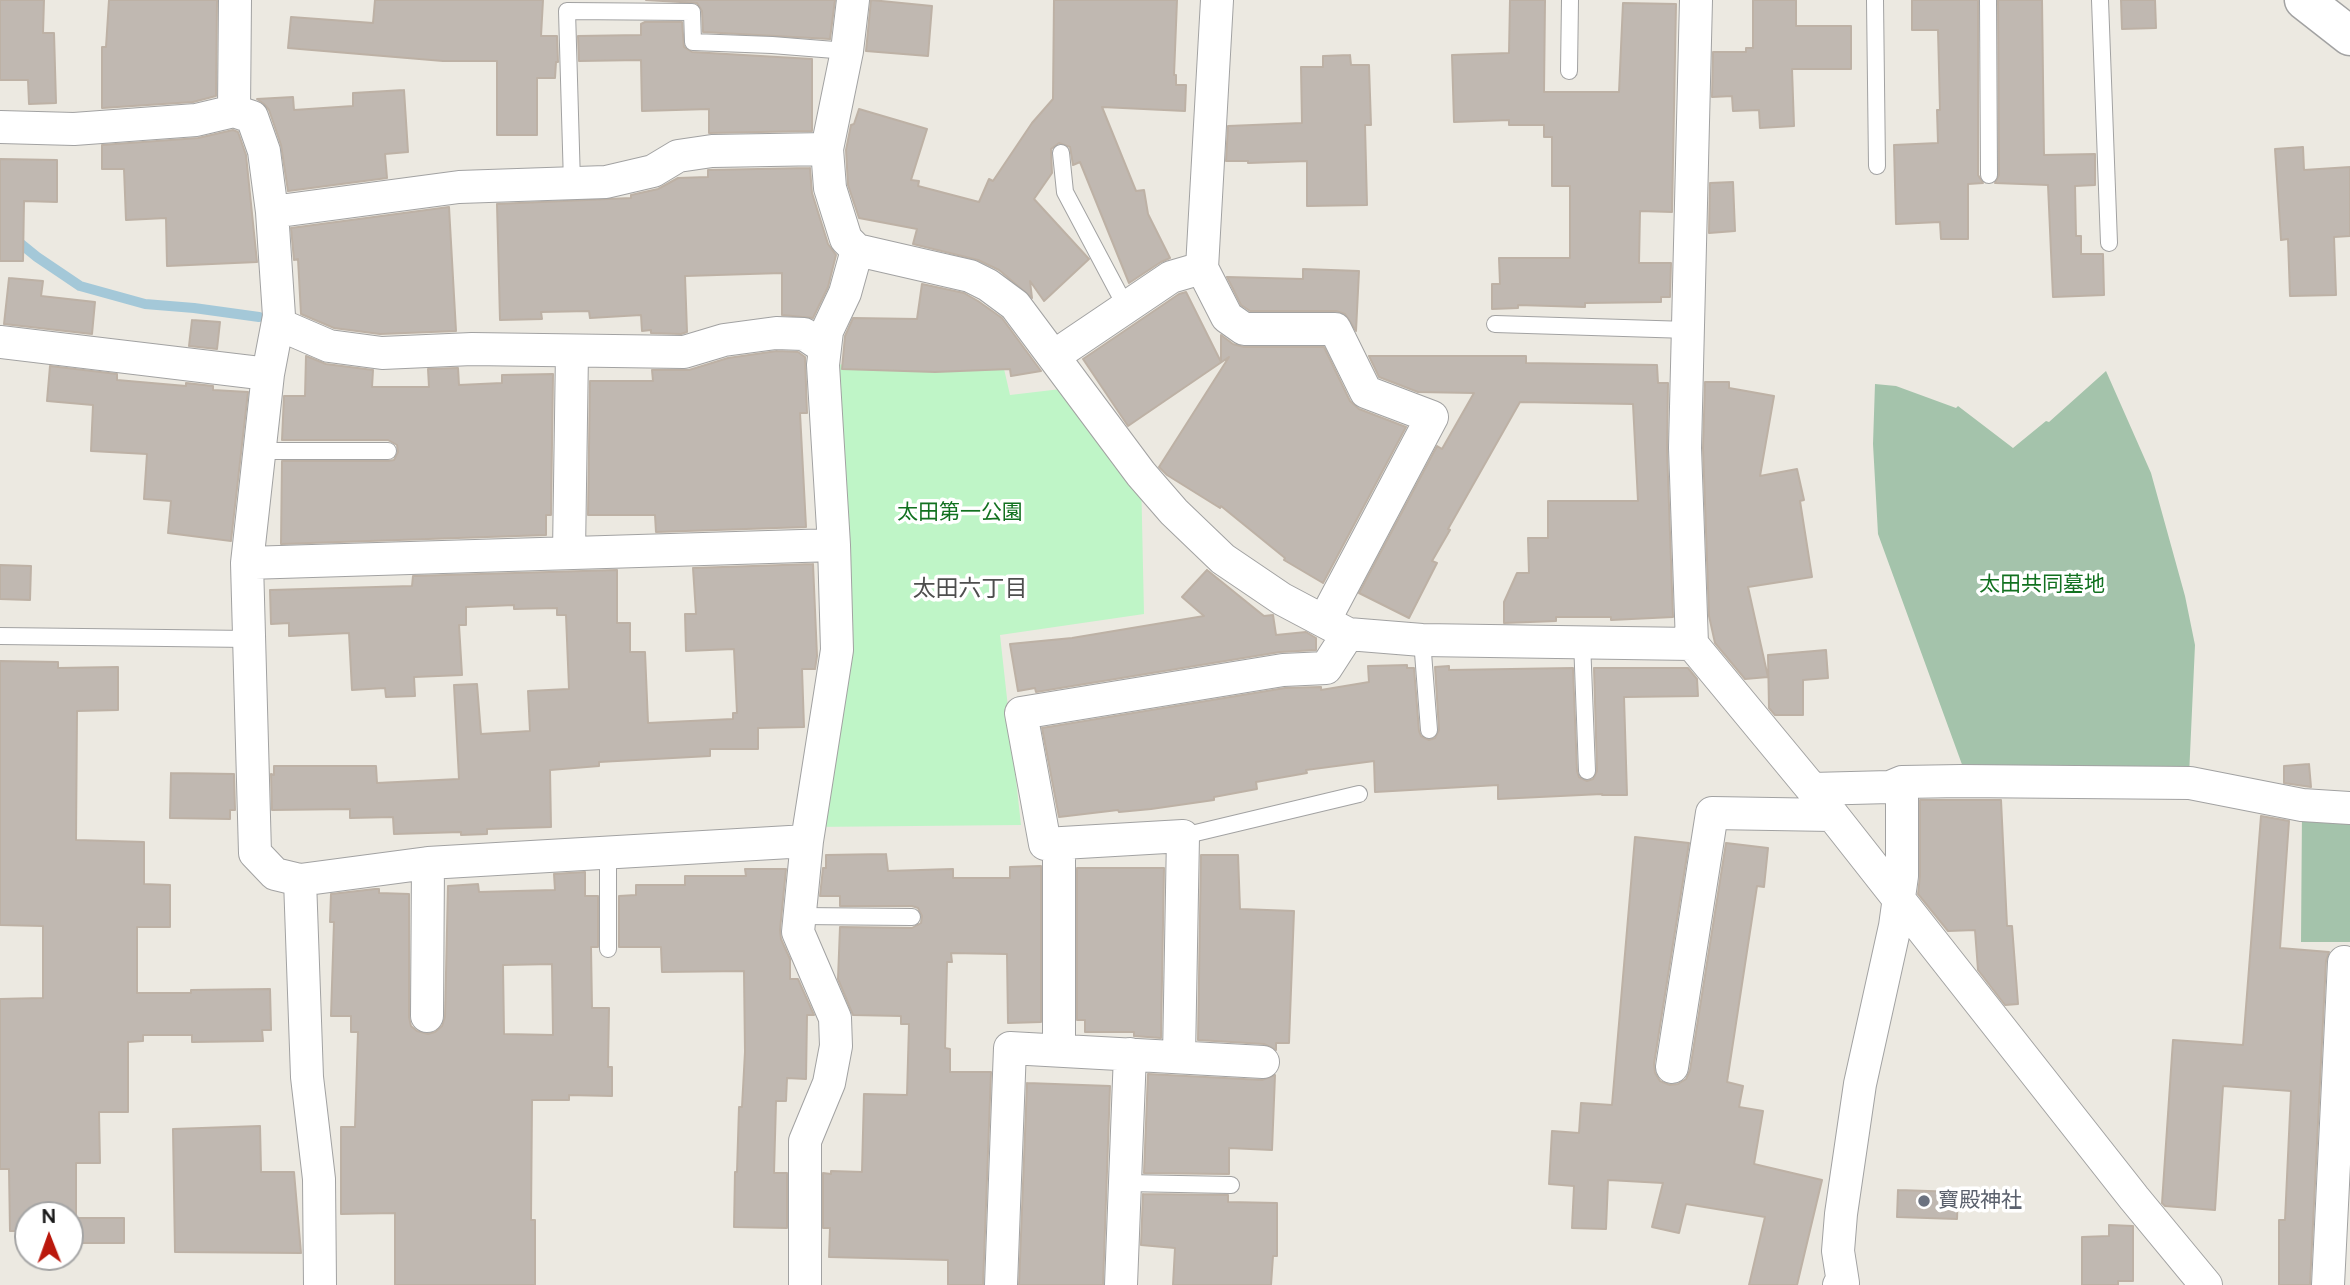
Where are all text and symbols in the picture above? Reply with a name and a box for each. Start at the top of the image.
park label: 太田第一公園 [897,500,1023,526]
park label: 太田共同墓地 [1979,572,2105,598]
district label: 太田六丁目 [913,575,1027,603]
place label: 寶殿神社 [1938,1188,2022,1214]
marker: 寶殿神社 [1916,1193,1932,1209]
north arrow [14,1201,84,1271]
text: N [41,1205,56,1228]

